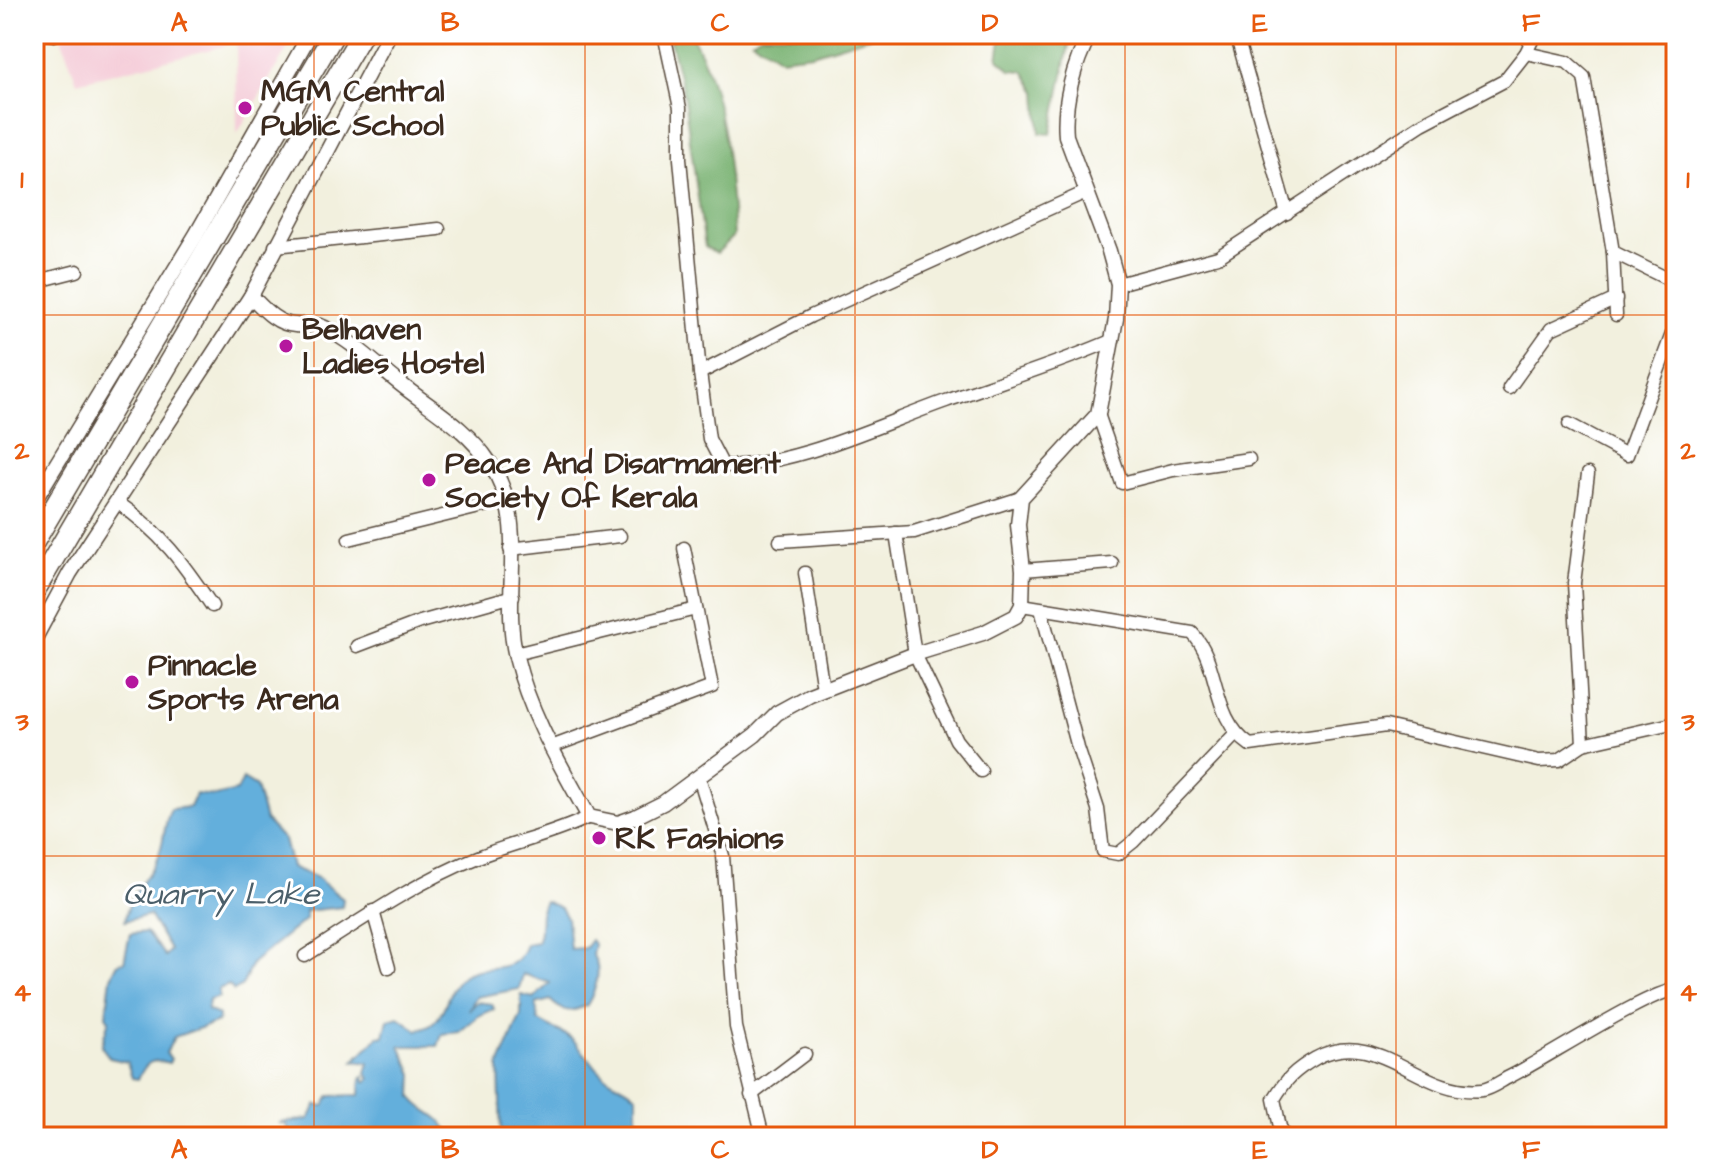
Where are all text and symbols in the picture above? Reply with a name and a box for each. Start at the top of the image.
text: A [171,5,188,41]
text: B [441,5,460,41]
text: C [711,5,730,41]
text: D [982,5,999,41]
text: E [1252,5,1268,41]
text: F [1522,5,1541,41]
place label: MGM Central Public School [261,71,445,147]
marker: MGM Central Public School [236,99,254,117]
text: 1 [20,162,24,198]
text: 1 [1686,162,1690,198]
place label: Belhaven Ladies Hostel [302,309,485,385]
marker: Belhaven Ladies Hostel [277,337,295,355]
text: 2 [14,433,30,469]
text: 2 [1680,433,1696,469]
place label: Peace And Disarmament Society Of Kerala [444,443,782,521]
marker: Peace And Disarmament Society Of Kerala [420,471,438,489]
place label: Pinnacle Sports Arena [147,645,340,722]
marker: Pinnacle Sports Arena [123,673,141,691]
text: 3 [14,704,29,740]
text: 3 [1680,704,1695,740]
place label: RK Fashions [615,818,784,860]
marker: RK Fashions [590,829,608,847]
water label: Quarry Lake [123,872,321,918]
text: 4 [13,975,31,1011]
text: 4 [1679,975,1697,1011]
text: A [171,1132,188,1168]
text: B [441,1132,460,1168]
text: C [711,1132,730,1168]
text: D [982,1132,999,1168]
text: E [1252,1132,1268,1168]
text: F [1522,1132,1541,1168]

